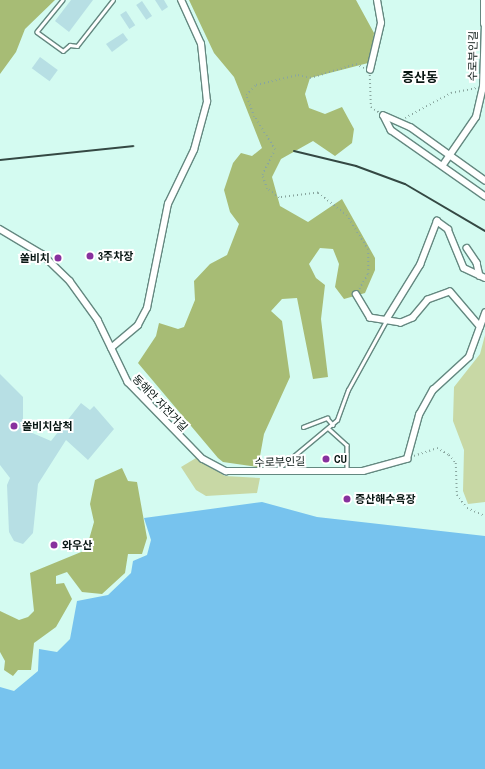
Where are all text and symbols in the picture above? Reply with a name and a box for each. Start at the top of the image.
street label: 수로부인길 [466,31,480,81]
district label: 증산동 [402,70,438,86]
place label: 3주차장 [98,249,133,263]
place label: 쏠비치 [20,251,50,265]
marker: 3주차장 [85,251,95,261]
marker: 쏠비치 [53,253,63,263]
street label: 동해안 자전거길 [130,372,190,434]
place label: 쏠비치삼척 [22,419,73,433]
marker: 쏠비치삼척 [9,421,19,431]
place label: CU [334,452,347,466]
marker: CU [321,454,331,464]
street label: 수로부인길 [254,455,306,469]
place label: 증산해수욕장 [355,492,416,506]
marker: 증산해수욕장 [342,494,352,504]
place label: 와우산 [62,538,92,552]
marker: 와우산 [49,540,59,550]

